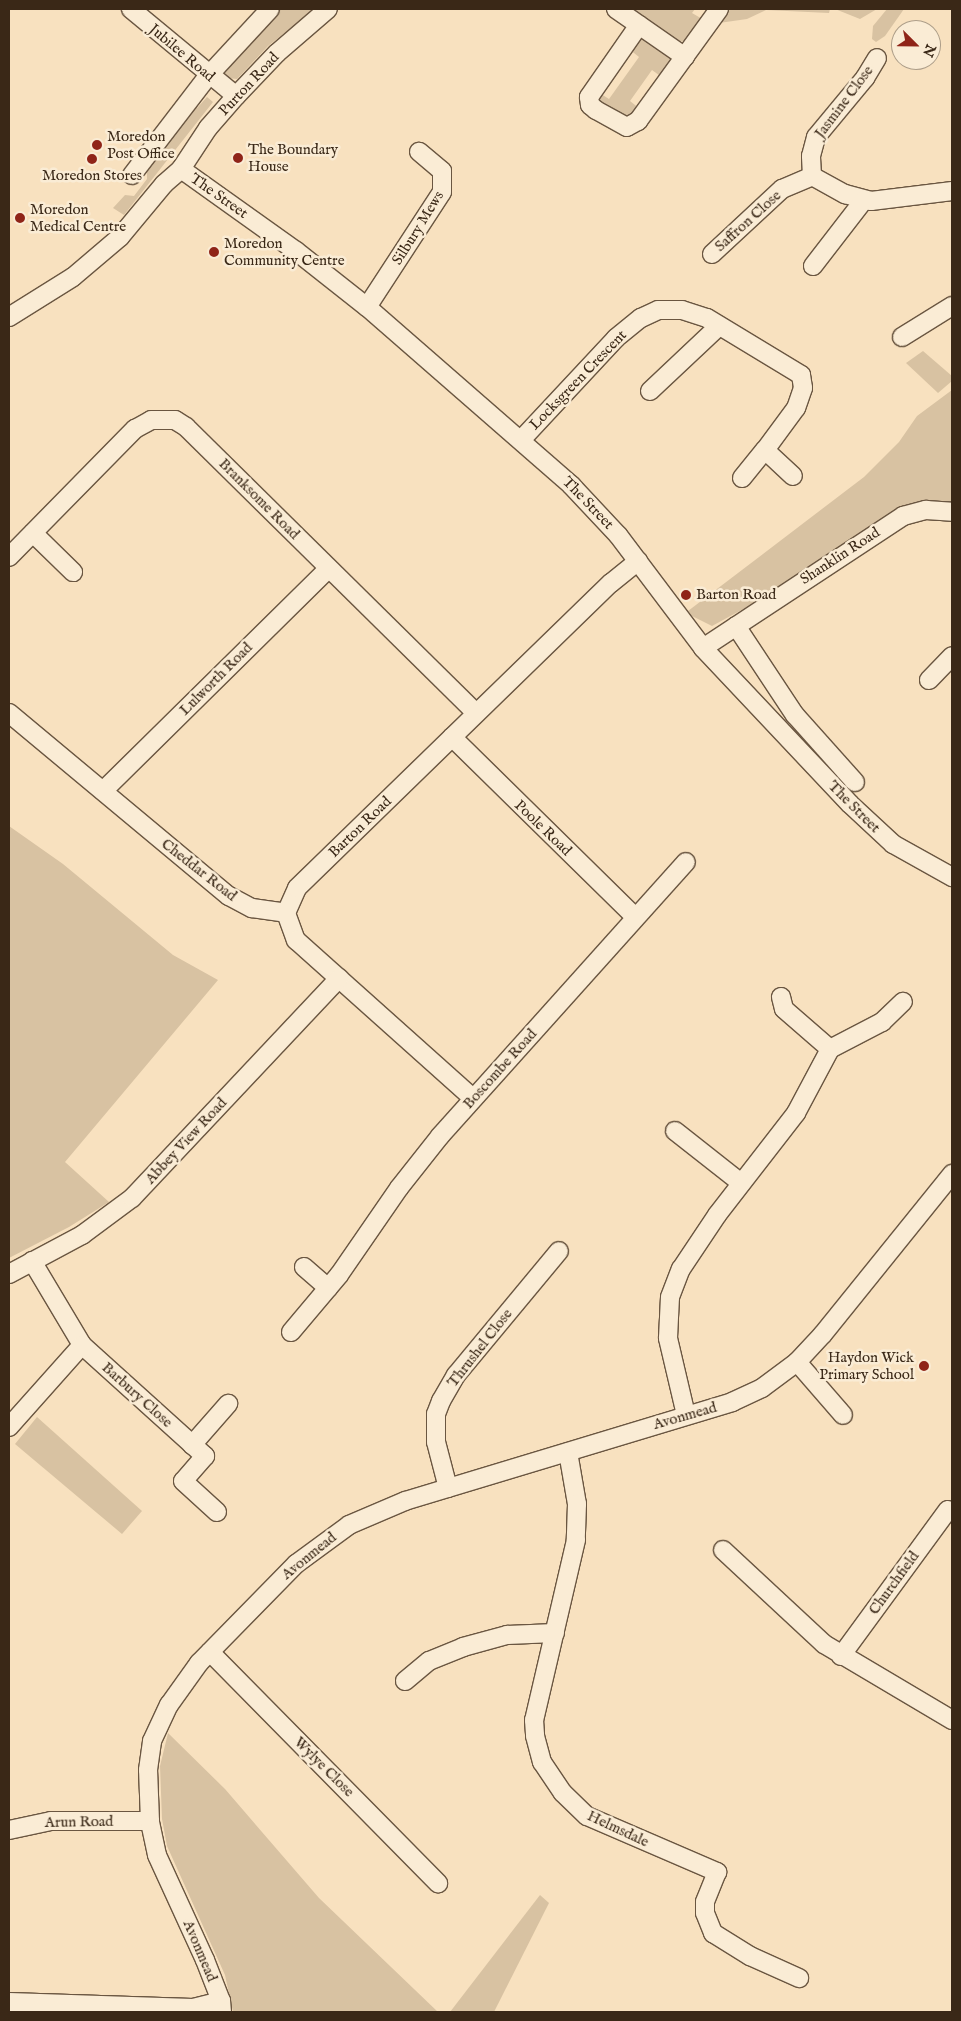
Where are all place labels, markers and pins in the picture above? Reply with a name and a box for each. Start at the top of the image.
place label: Moredon Post Office [107,127,175,162]
marker: Moredon Post Office [91,139,103,151]
place label: The Boundary House [248,140,338,175]
marker: The Boundary House [232,152,244,164]
marker: Moredon Stores [86,153,98,165]
place label: Moredon Stores [42,167,142,185]
place label: Moredon Medical Centre [30,200,126,235]
marker: Moredon Medical Centre [14,212,26,224]
place label: Moredon Community Centre [224,234,345,269]
marker: Moredon Community Centre [208,246,220,258]
place label: Barton Road [696,586,776,604]
marker: Barton Road [680,589,692,601]
place label: Haydon Wick Primary School [819,1348,914,1383]
marker: Haydon Wick Primary School [918,1360,930,1372]

